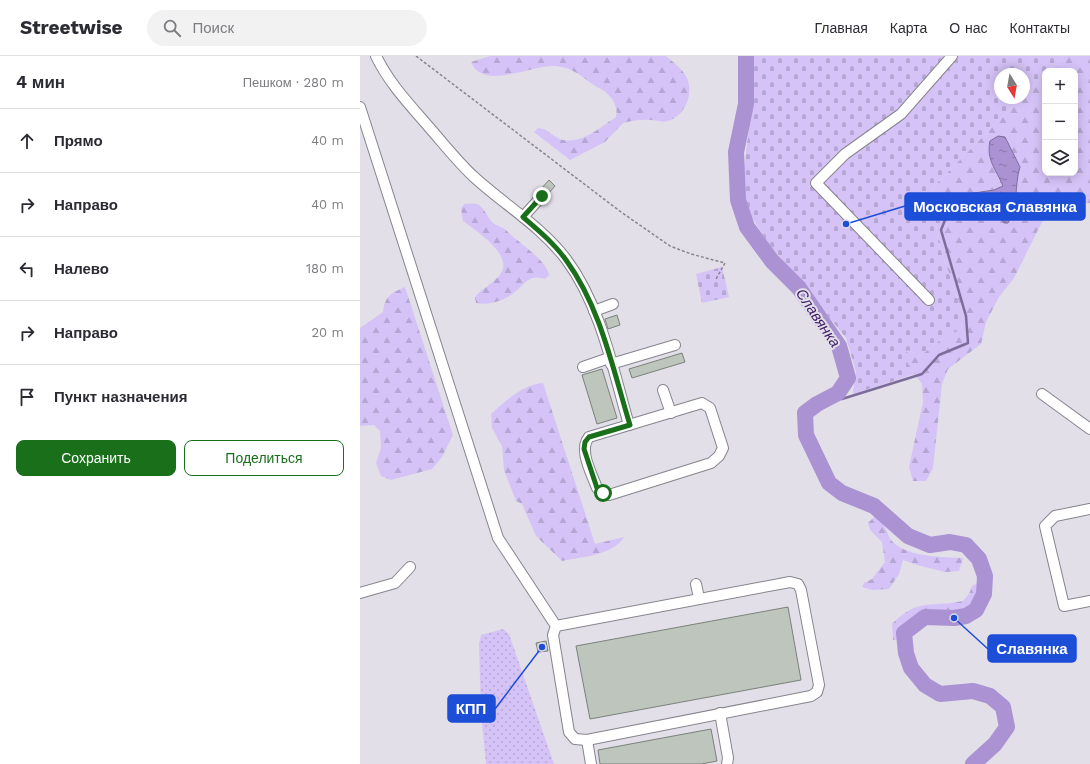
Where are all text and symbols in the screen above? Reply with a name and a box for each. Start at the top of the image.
search box [147,10,427,46]
text: Streetwise [20,16,123,39]
icon: search [161,17,183,39]
text: Поиск [193,19,234,37]
text: Главная [815,20,868,36]
text: Карта [890,20,927,36]
text: О нас [949,20,988,36]
text: Контакты [1010,20,1070,36]
north arrow [994,68,1030,104]
map controls [1042,68,1078,176]
button: + [1042,68,1078,104]
text: 4 мин [16,72,65,92]
text: Пешком · 280 m [243,75,344,90]
button: − [1042,104,1078,140]
icon: ahead [16,130,38,152]
text: Прямо [54,132,103,150]
text: 40 m [311,133,344,148]
button: layers [1042,140,1078,176]
route end [533,187,551,205]
callout: Московская Славянка [905,193,1085,220]
icon: right [16,194,38,216]
text: Направо [54,196,118,214]
text: 40 m [311,197,344,212]
text: Московская Славянка [913,198,1078,216]
icon: left [16,258,38,280]
text: Налево [54,260,109,278]
text: 180 m [306,261,344,276]
water label: Славянка [792,285,844,351]
icon: right [16,322,38,344]
text: Направо [54,324,118,342]
text: 20 m [312,325,344,340]
icon: arrive [16,386,38,408]
text: Пункт назначения [54,388,187,406]
button: Сохранить [16,440,176,476]
button: Поделиться [184,440,344,476]
route start [594,484,612,502]
callout: Славянка [988,635,1076,662]
text: Славянка [996,640,1068,658]
callout: КПП [448,695,495,722]
text: КПП [456,700,486,718]

